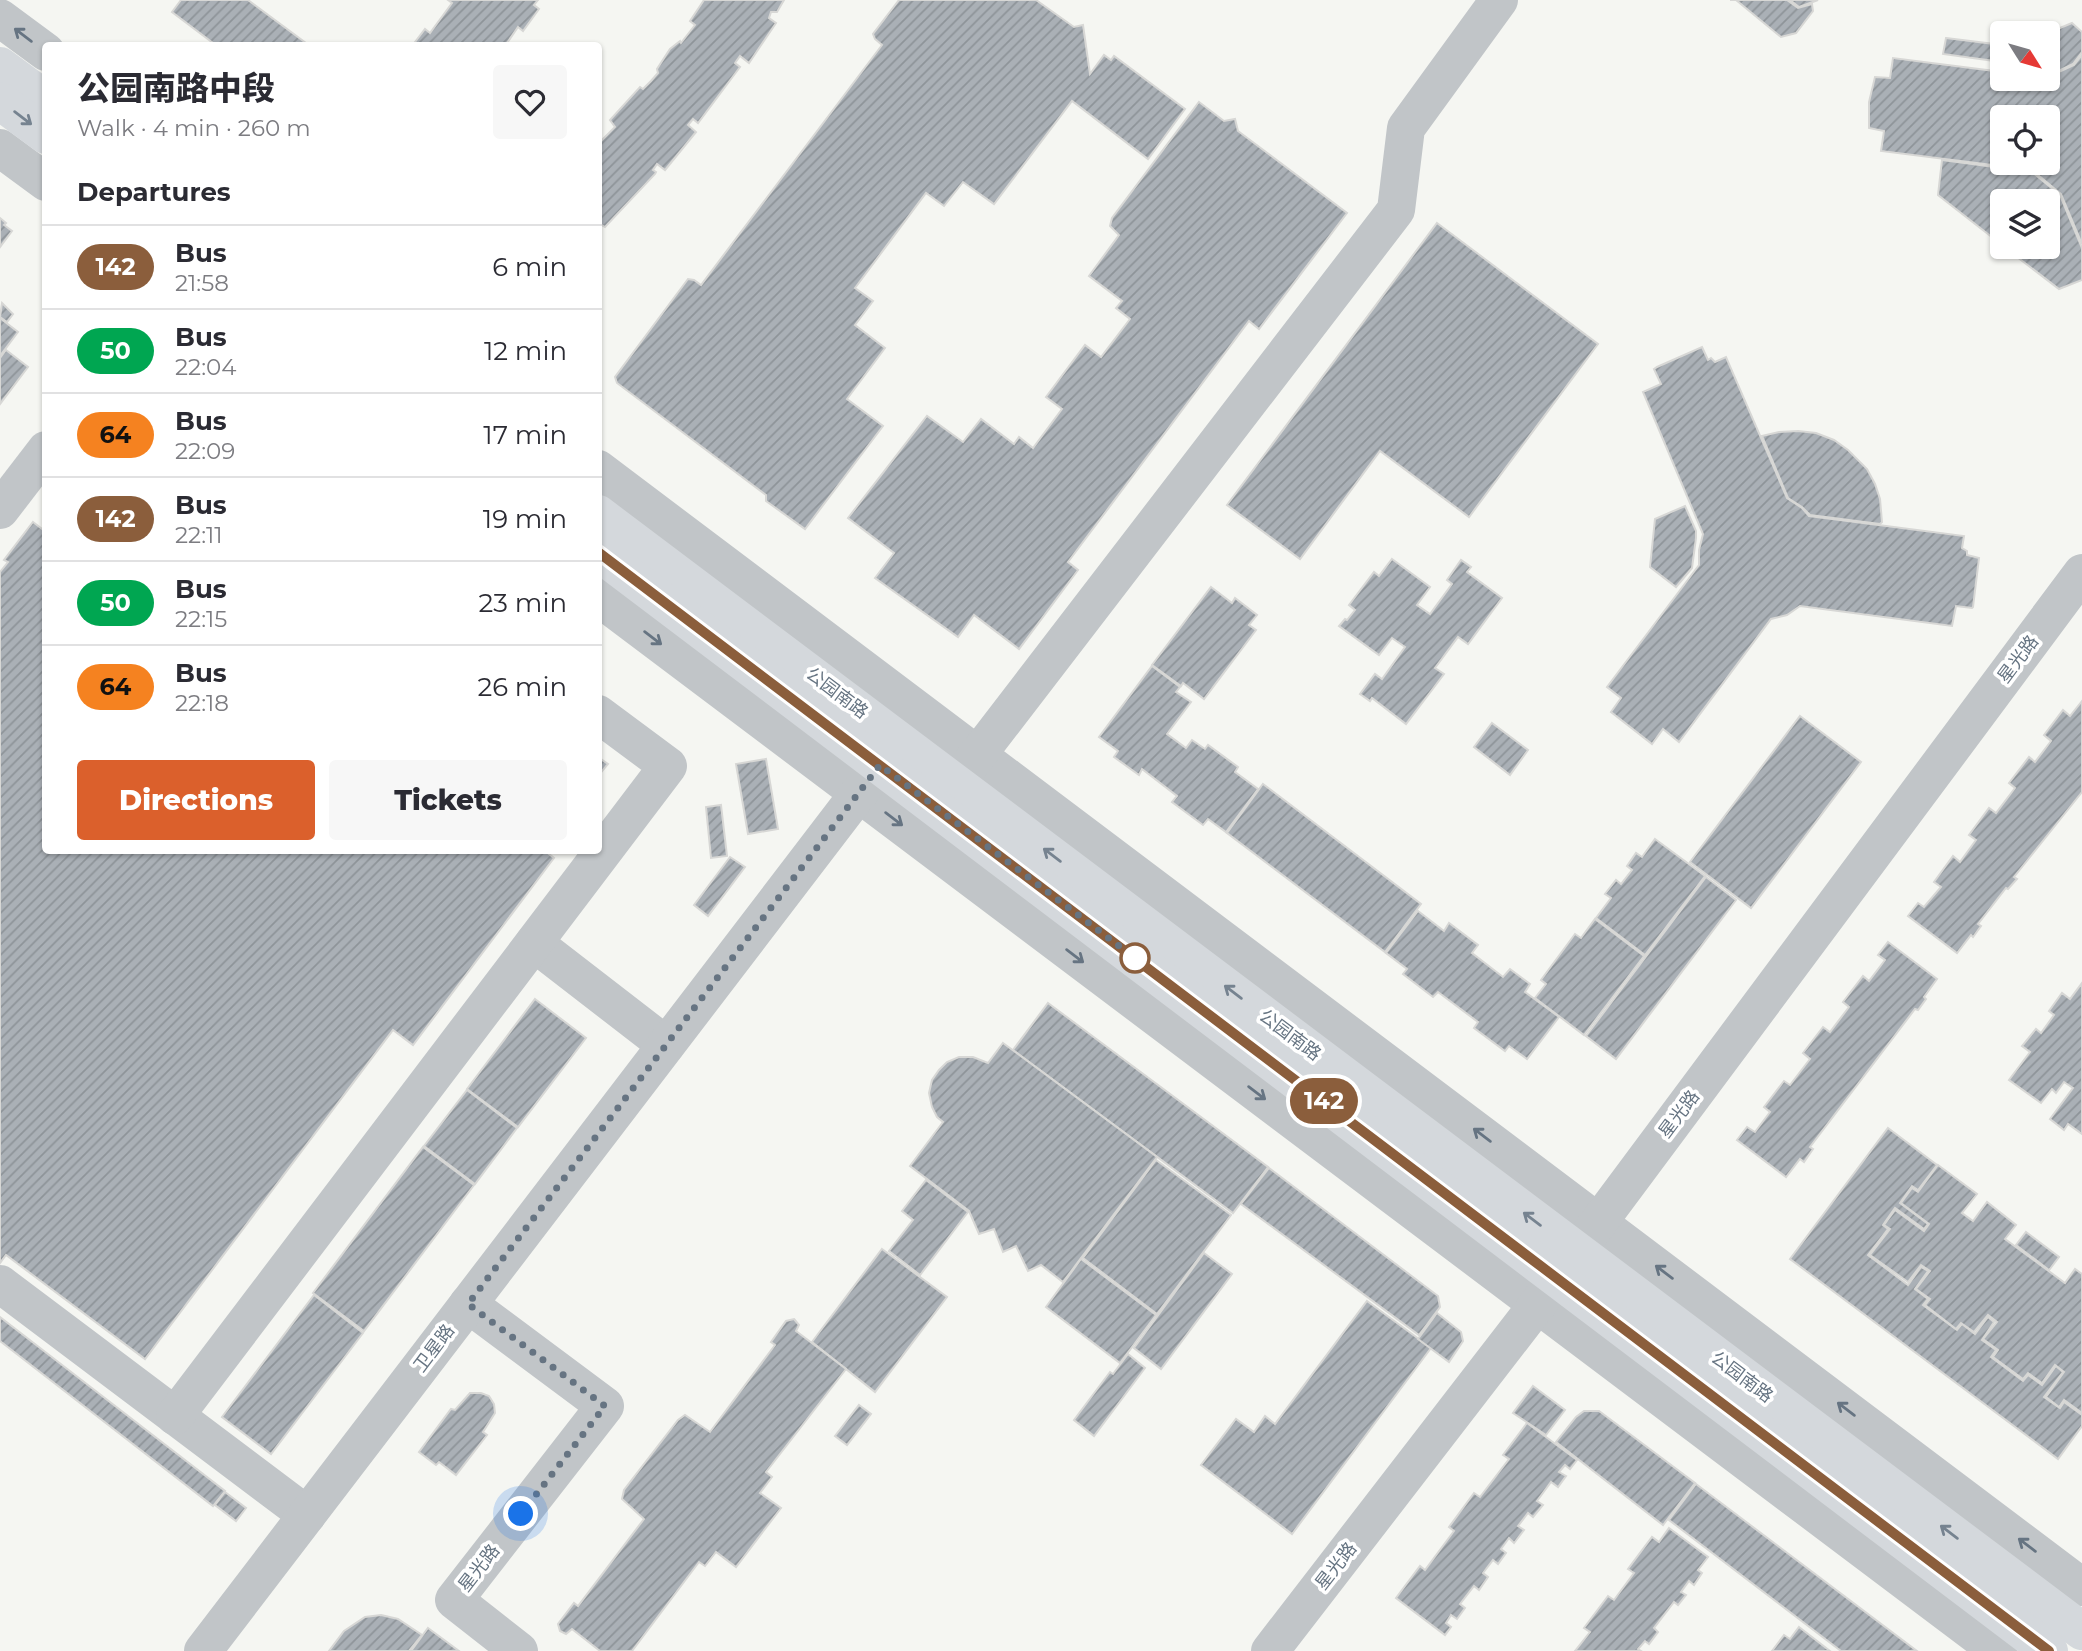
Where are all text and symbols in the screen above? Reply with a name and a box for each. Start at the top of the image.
north arrow [1990,21,2060,91]
map controls [1990,21,2060,259]
one-way arrow [14,28,33,43]
button: heart [493,65,567,139]
text: 公园南路中段 [77,68,275,108]
button: locate [1990,105,2060,175]
one-way arrow [13,110,32,125]
text: Walk · 4 min · 260 m [77,114,311,142]
text: Departures [77,176,231,208]
button: layers [1990,189,2060,259]
text: Bus [175,237,227,269]
text: 6 min [492,251,567,283]
text: 142 [95,252,136,281]
text: 21:58 [175,269,229,297]
text: Bus [175,321,227,353]
text: 12 min [484,335,567,367]
text: 50 [100,336,131,365]
text: 22:04 [175,353,236,381]
text: Bus [175,405,227,437]
text: 17 min [483,419,567,451]
text: 64 [100,420,131,449]
text: 22:09 [175,437,235,465]
text: Bus [175,489,227,521]
text: 19 min [483,503,567,535]
text: 142 [95,504,136,533]
text: 22:11 [175,521,223,549]
text: Bus [175,573,227,605]
text: 23 min [479,587,567,619]
text: 50 [100,588,131,617]
text: 22:15 [175,605,227,633]
one-way arrow [643,631,662,646]
street label: 星光路 [1993,631,2043,687]
text: Bus [175,657,227,689]
street label: 公园南路 [802,663,872,723]
text: 26 min [477,671,567,703]
text: 64 [100,672,131,701]
text: 22:18 [175,689,229,717]
button: Directions [77,760,315,840]
button: Tickets [329,760,567,840]
one-way arrow [884,811,903,826]
one-way arrow [1044,847,1062,862]
unlabelled marker [1120,943,1150,973]
one-way arrow [1065,949,1084,964]
one-way arrow [1225,985,1243,1000]
street label: 公园南路 [1255,1005,1325,1065]
line badge: 142 [1284,1078,1364,1124]
one-way arrow [1247,1086,1266,1101]
text: 142 [1304,1086,1344,1115]
street label: 星光路 [1654,1086,1704,1142]
one-way arrow [1473,1128,1492,1142]
one-way arrow [1522,1212,1541,1227]
one-way arrow [1655,1264,1674,1279]
street label: 卫星路 [409,1320,459,1376]
street label: 公园南路 [1707,1347,1777,1407]
one-way arrow [1837,1401,1855,1416]
your location [503,1496,538,1531]
one-way arrow [1940,1525,1959,1539]
street label: 星光路 [1311,1538,1361,1594]
one-way arrow [2019,1538,2037,1553]
street label: 星光路 [454,1540,504,1596]

